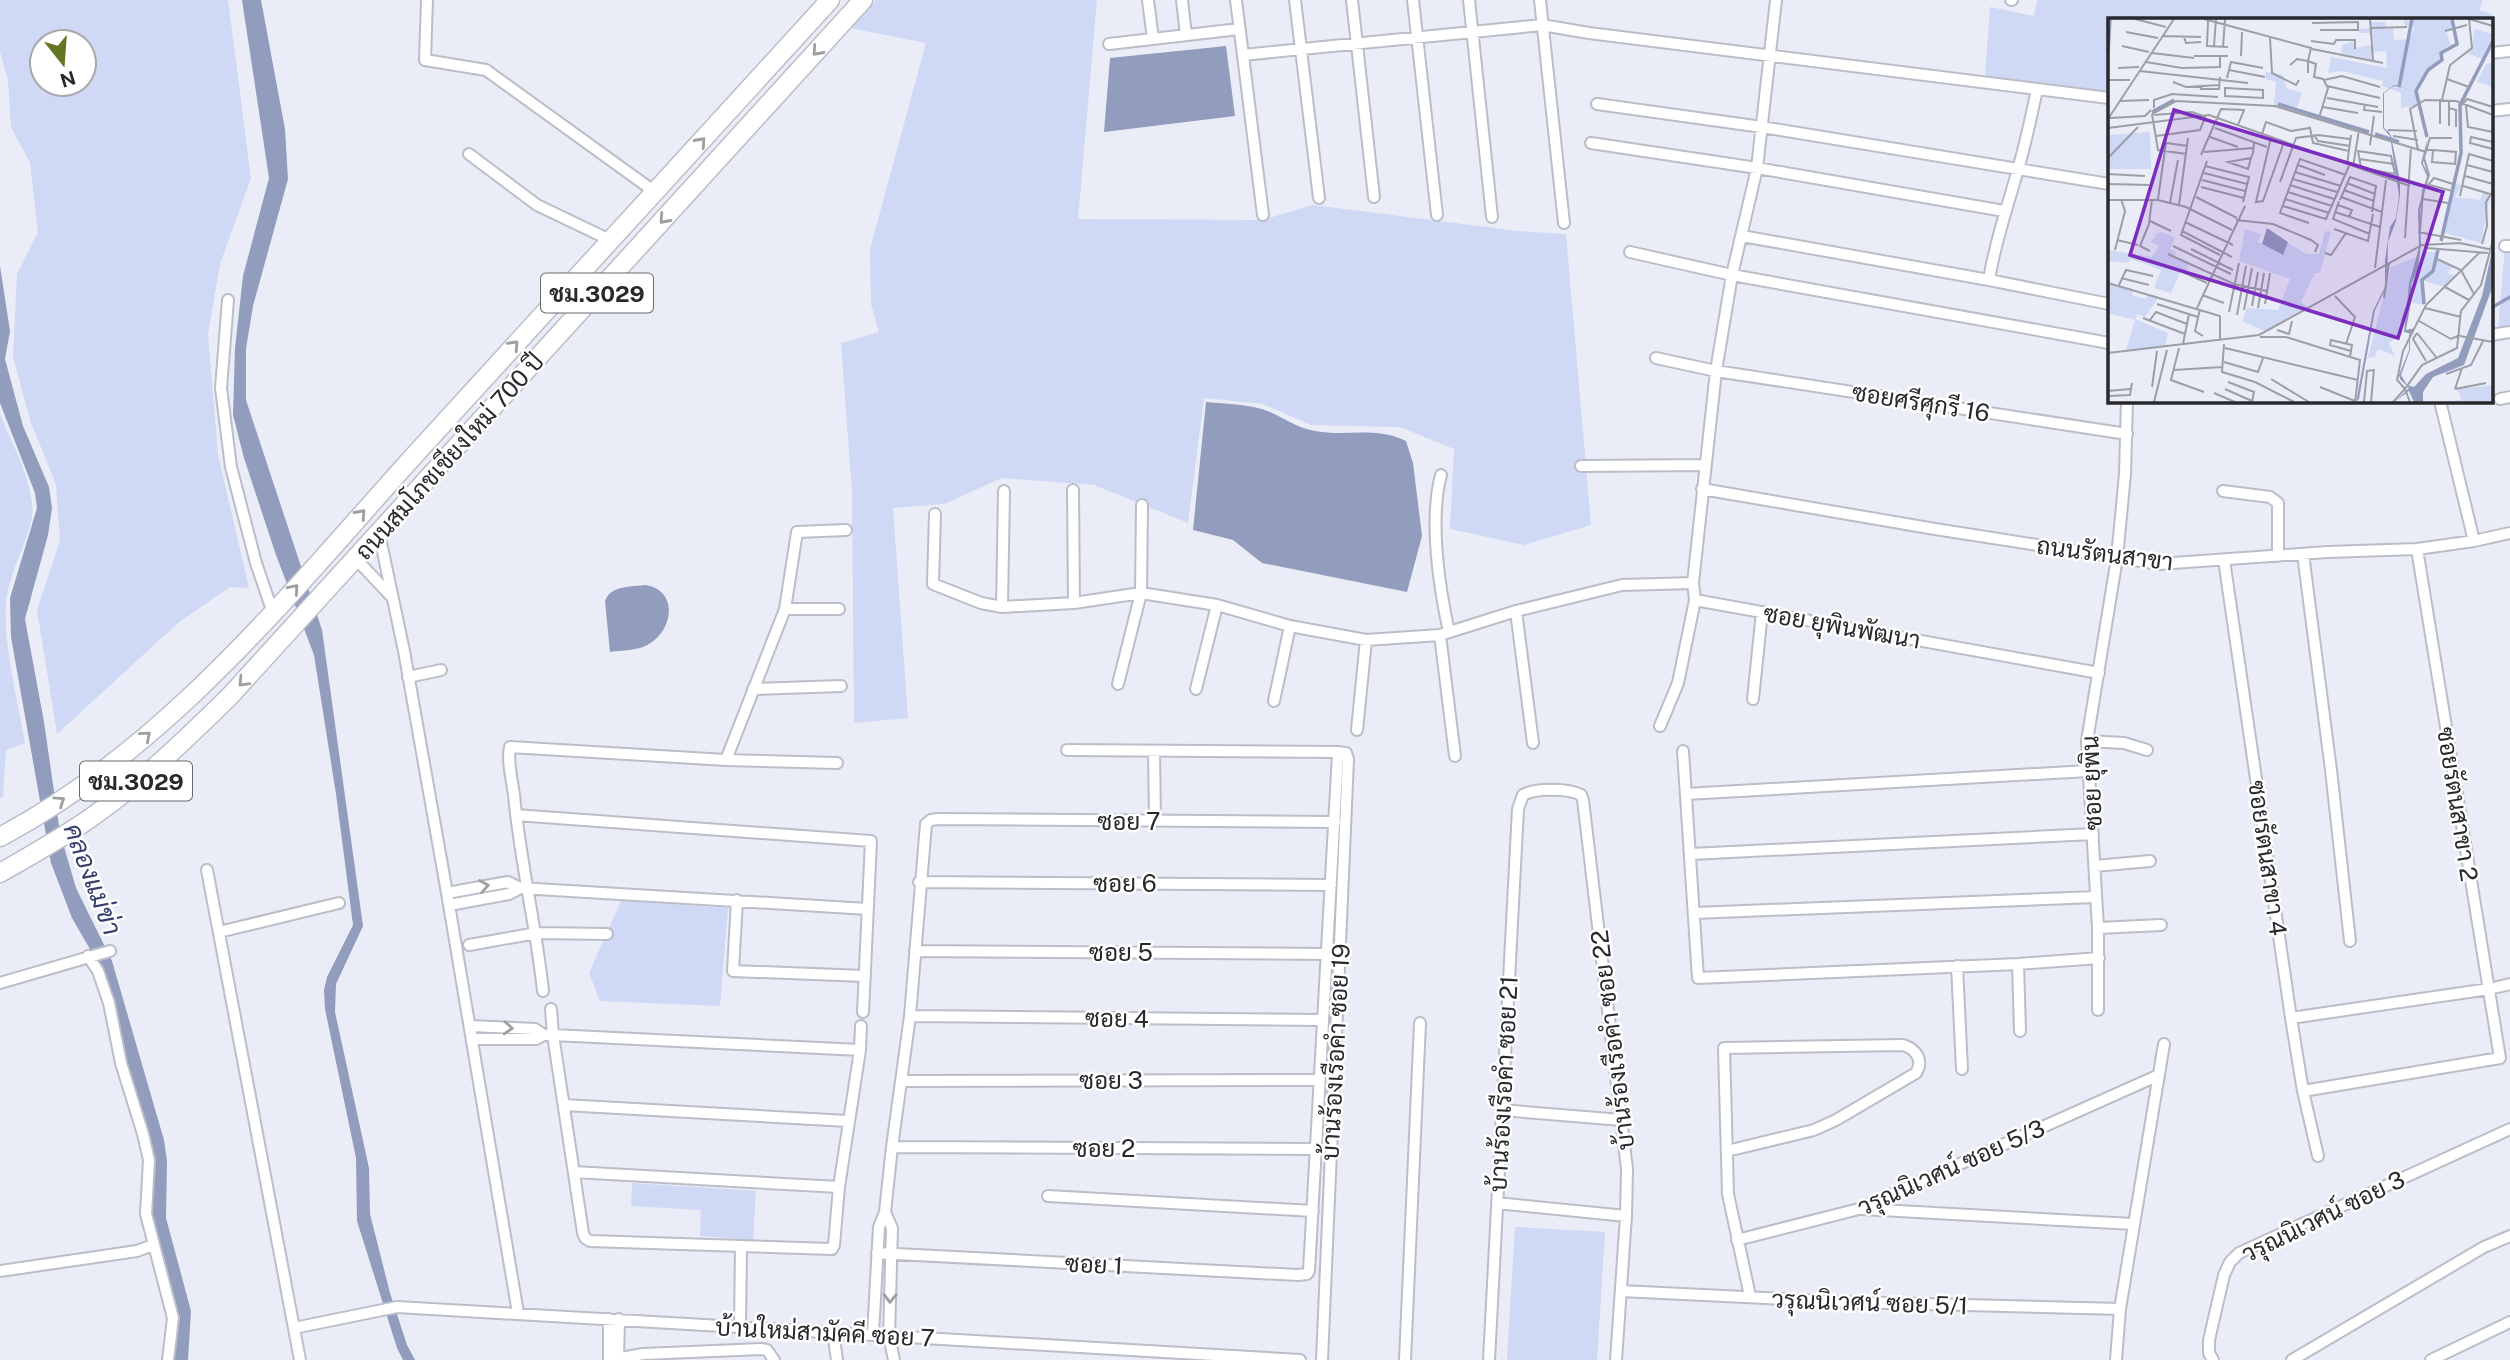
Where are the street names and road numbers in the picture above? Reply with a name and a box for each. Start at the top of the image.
road number: ชม.3029 [541,274,653,312]
street label: ถนนสมโภชเชียงใหม่ 700 ปี [348,346,549,565]
street label: ซอยศรีศุกรี 16 [1850,377,1992,430]
street label: ถนนรัตนสาขา [2035,531,2175,575]
street label: ซอย ยุพินพัฒนา [1761,598,1923,657]
street label: ซอยรัตนสาขา 2 [2432,725,2484,883]
street label: ซอย ยุพิน [2075,735,2110,831]
road number: ชม.3029 [80,762,192,800]
street label: ซอยรัตนสาขา 4 [2243,779,2293,937]
street label: ซอย 7 [1098,807,1160,835]
street label: ซอย 6 [1093,869,1157,897]
street label: บ้านร้องเรือคำ ซอย 22 [1585,929,1639,1151]
street label: ซอย 5 [1089,938,1153,966]
street label: บ้านร้องเรือคำ ซอย 19 [1315,943,1355,1161]
street label: บ้านร้องเรือคำ ซอย 21 [1483,975,1523,1193]
street label: ซอย 4 [1085,1003,1149,1033]
street label: ซอย 3 [1079,1066,1143,1094]
street label: วรุณนิเวศน์ ซอย 5/3 [1853,1112,2050,1224]
street label: ซอย 2 [1073,1134,1135,1162]
street label: วรุณนิเวศน์ ซอย 3 [2236,1164,2410,1270]
street label: ซอย 1 [1064,1248,1124,1280]
street label: วรุณนิเวศน์ ซอย 5/1 [1771,1284,1969,1322]
street label: บ้านใหม่สามัคคี ซอย 7 [715,1311,935,1352]

